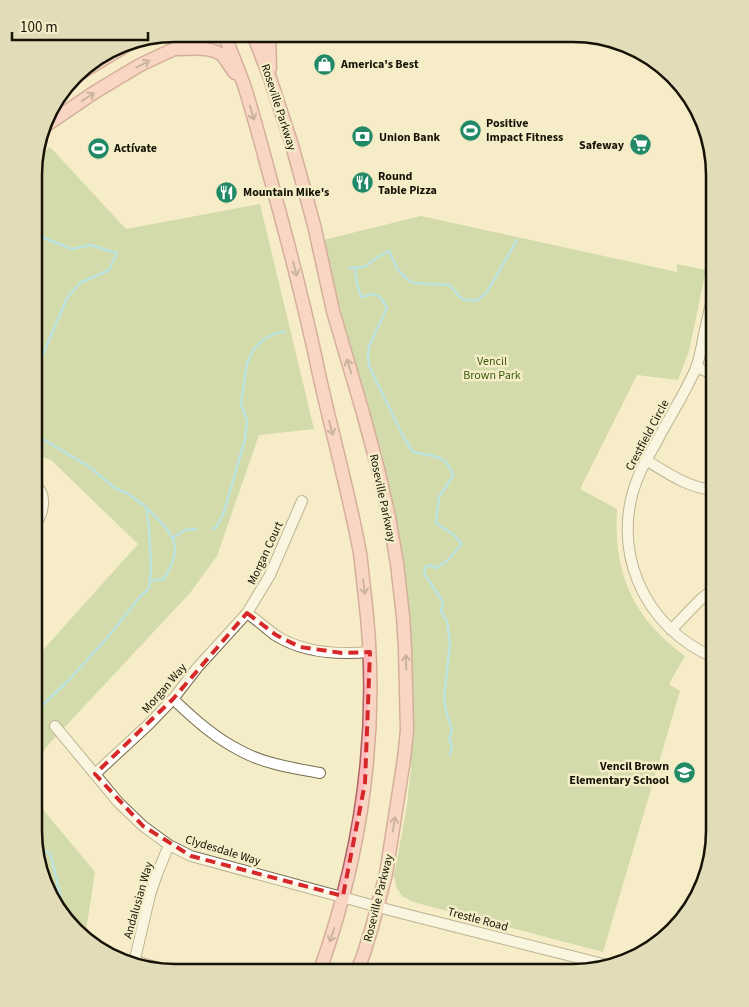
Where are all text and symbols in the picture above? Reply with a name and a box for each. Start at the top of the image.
scale bar [12,10,149,42]
text: 100 m [20,17,58,38]
shop icon: America's Best [313,52,337,76]
place label: America's Best [340,56,419,73]
one-way arrow [135,59,150,69]
street label: Roseville Parkway [257,62,301,153]
one-way arrow [81,92,95,102]
one-way arrow [248,104,258,120]
place label: Positive Impact Fitness [486,115,563,146]
sports icon: Positive Impact Fitness [458,118,482,142]
bank icon: Union Bank [351,125,375,149]
place label: Union Bank [379,129,441,146]
supermarket icon: Safeway [628,133,652,157]
sports icon: Actívate [86,136,110,160]
place label: Safeway [579,137,625,154]
place label: Actívate [113,140,157,157]
place label: Round Table Pizza [378,168,437,199]
restaurant icon: Round Table Pizza [350,171,374,195]
restaurant icon: Mountain Mike's [215,180,239,204]
place label: Mountain Mike's [243,184,329,201]
one-way arrow [291,261,300,277]
park label: Vencil Brown Park [463,353,521,384]
one-way arrow [344,359,354,375]
street label: Crestfield Circle [622,397,673,474]
one-way arrow [326,419,336,435]
street label: Roseville Parkway [365,452,400,544]
street label: Morgan Court [243,519,288,588]
one-way arrow [359,578,369,594]
one-way arrow [401,655,410,671]
street label: Morgan Way [138,659,191,717]
place label: Vencil Brown Elementary School [569,758,670,789]
school or university icon: Vencil Brown Elementary School [673,761,697,785]
one-way arrow [389,816,399,832]
street label: Clydesdale Way [183,831,263,870]
street label: Roseville Parkway [359,852,398,944]
street label: Andalusian Way [119,859,158,941]
street label: Trestle Road [446,903,510,936]
one-way arrow [327,927,337,943]

